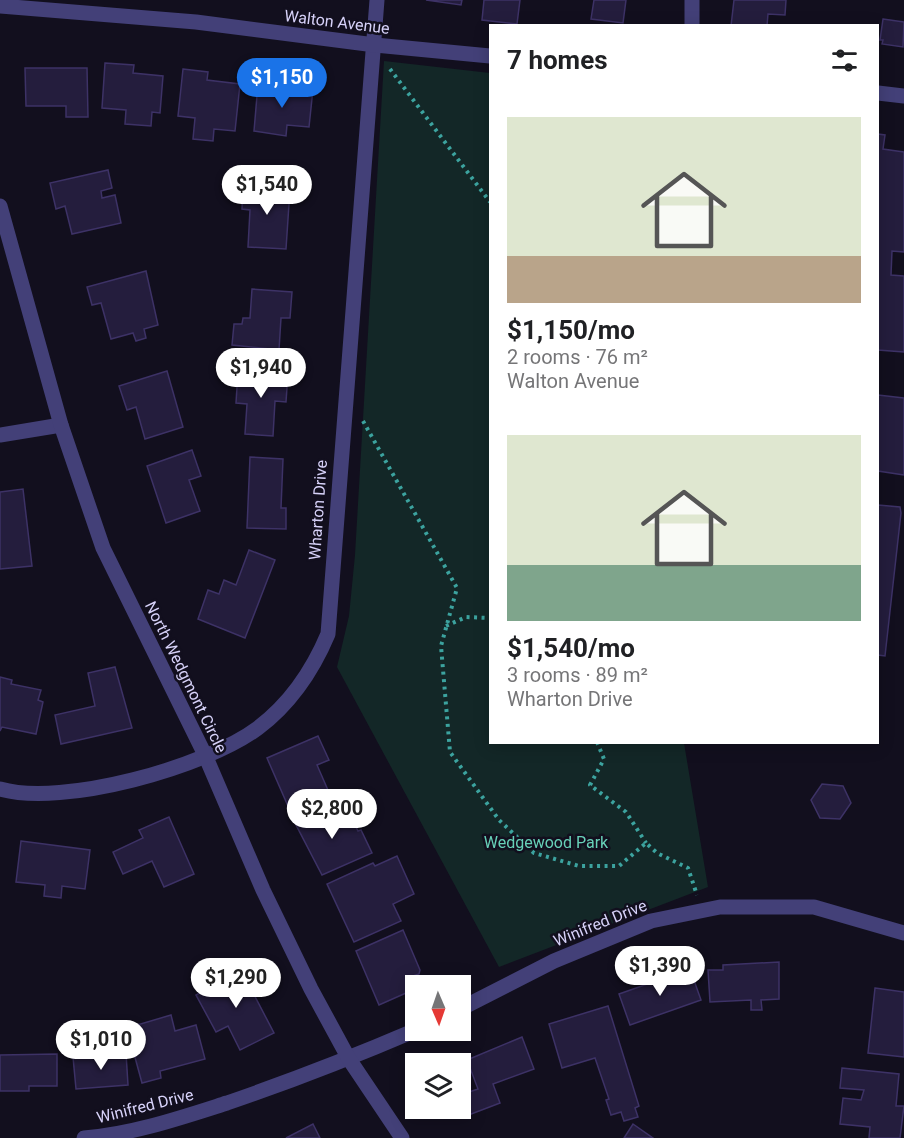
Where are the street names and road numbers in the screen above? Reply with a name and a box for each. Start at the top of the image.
street label: Walton Avenue [283,6,391,38]
street label: Wharton Drive [305,459,331,561]
street label: North Wedgmont Circle [141,598,231,756]
street label: Winifred Drive [551,896,649,950]
street label: Winifred Drive [95,1085,195,1127]

